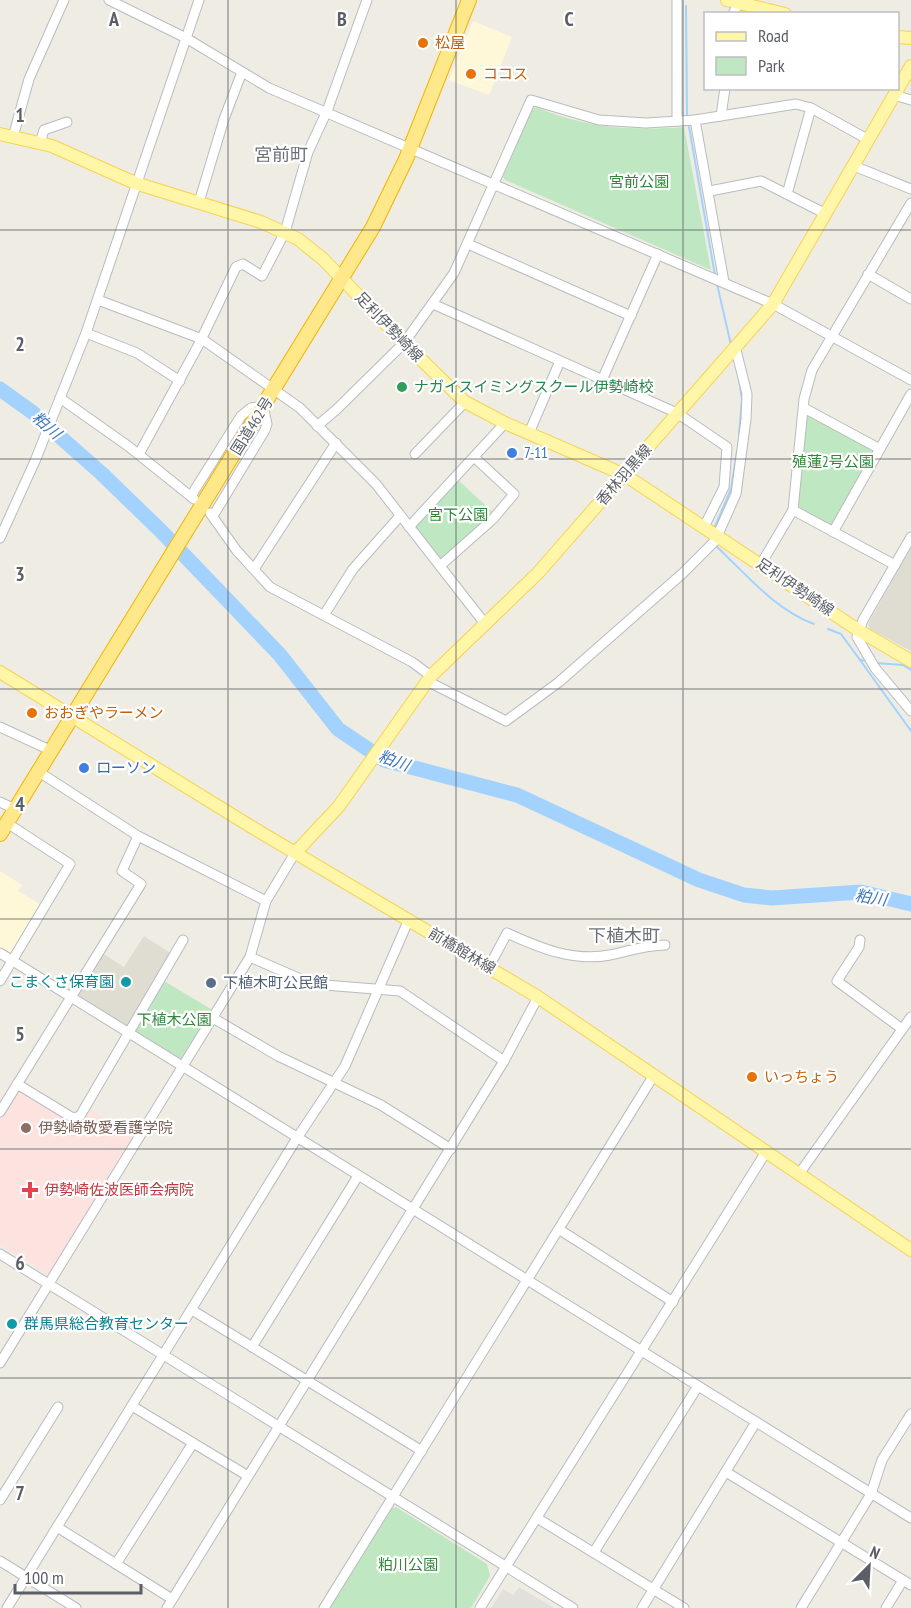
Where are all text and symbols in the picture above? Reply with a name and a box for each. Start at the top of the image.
text: A [108,6,120,32]
text: B [337,6,347,32]
text: C [564,6,574,32]
legend [704,12,899,90]
text: Road [758,24,789,47]
place label: 松屋 [435,33,465,52]
marker: 松屋 [416,36,430,50]
text: Park [758,54,785,77]
place label: ココス [483,64,528,83]
marker: ココス [464,67,478,81]
text: 1 [15,102,25,128]
district label: 宮前町 [254,143,308,166]
park label: 宮前公園 [609,172,669,191]
street label: 足利伊勢崎線 [351,288,427,366]
text: 2 [15,331,25,357]
place label: ナガイスイミングスクール伊勢崎校 [414,377,654,396]
marker: ナガイスイミングスクール伊勢崎校 [395,380,409,394]
street label: 国道462号 [226,393,277,458]
water label: 粕川 [28,407,67,444]
street label: 香林羽黒線 [592,440,655,509]
place label: 7-11 [524,443,548,462]
marker: 7-11 [505,446,519,460]
park label: 殖蓮2号公園 [792,452,874,471]
park label: 宮下公園 [428,505,488,524]
street label: 足利伊勢崎線 [753,554,838,620]
text: 3 [15,561,25,587]
place label: おおぎやラーメン [44,703,163,722]
marker: おおぎやラーメン [25,706,39,720]
water label: 粕川 [376,745,414,776]
place label: ローソン [96,758,156,777]
marker: ローソン [77,761,91,775]
text: 4 [15,791,25,817]
water label: 粕川 [854,885,890,910]
street label: 前橋館林線 [425,923,499,978]
district label: 下植木町 [588,924,660,947]
place label: こまくさ保育園 [9,972,114,991]
place label: 下植木町公民館 [223,973,328,992]
marker: こまくさ保育園 [119,975,133,989]
marker: 下植木町公民館 [204,976,218,990]
park label: 下植木公園 [136,1010,212,1029]
text: 5 [15,1021,25,1047]
place label: いっちょう [764,1067,839,1086]
marker: いっちょう [745,1070,759,1084]
place label: 伊勢崎敬愛看護学院 [38,1118,173,1137]
marker: 伊勢崎敬愛看護学院 [19,1121,33,1135]
place label: 伊勢崎佐波医師会病院 [44,1180,194,1199]
marker: 伊勢崎佐波医師会病院 [21,1181,39,1199]
text: 6 [15,1250,25,1276]
place label: 群馬県総合教育センター [24,1314,189,1333]
marker: 群馬県総合教育センター [5,1317,19,1331]
text: 7 [15,1480,25,1506]
north arrow [839,1536,899,1596]
text: N [867,1541,883,1563]
park label: 粕川公園 [378,1555,438,1574]
scale bar [15,1557,141,1595]
text: 100 m [24,1566,64,1589]

